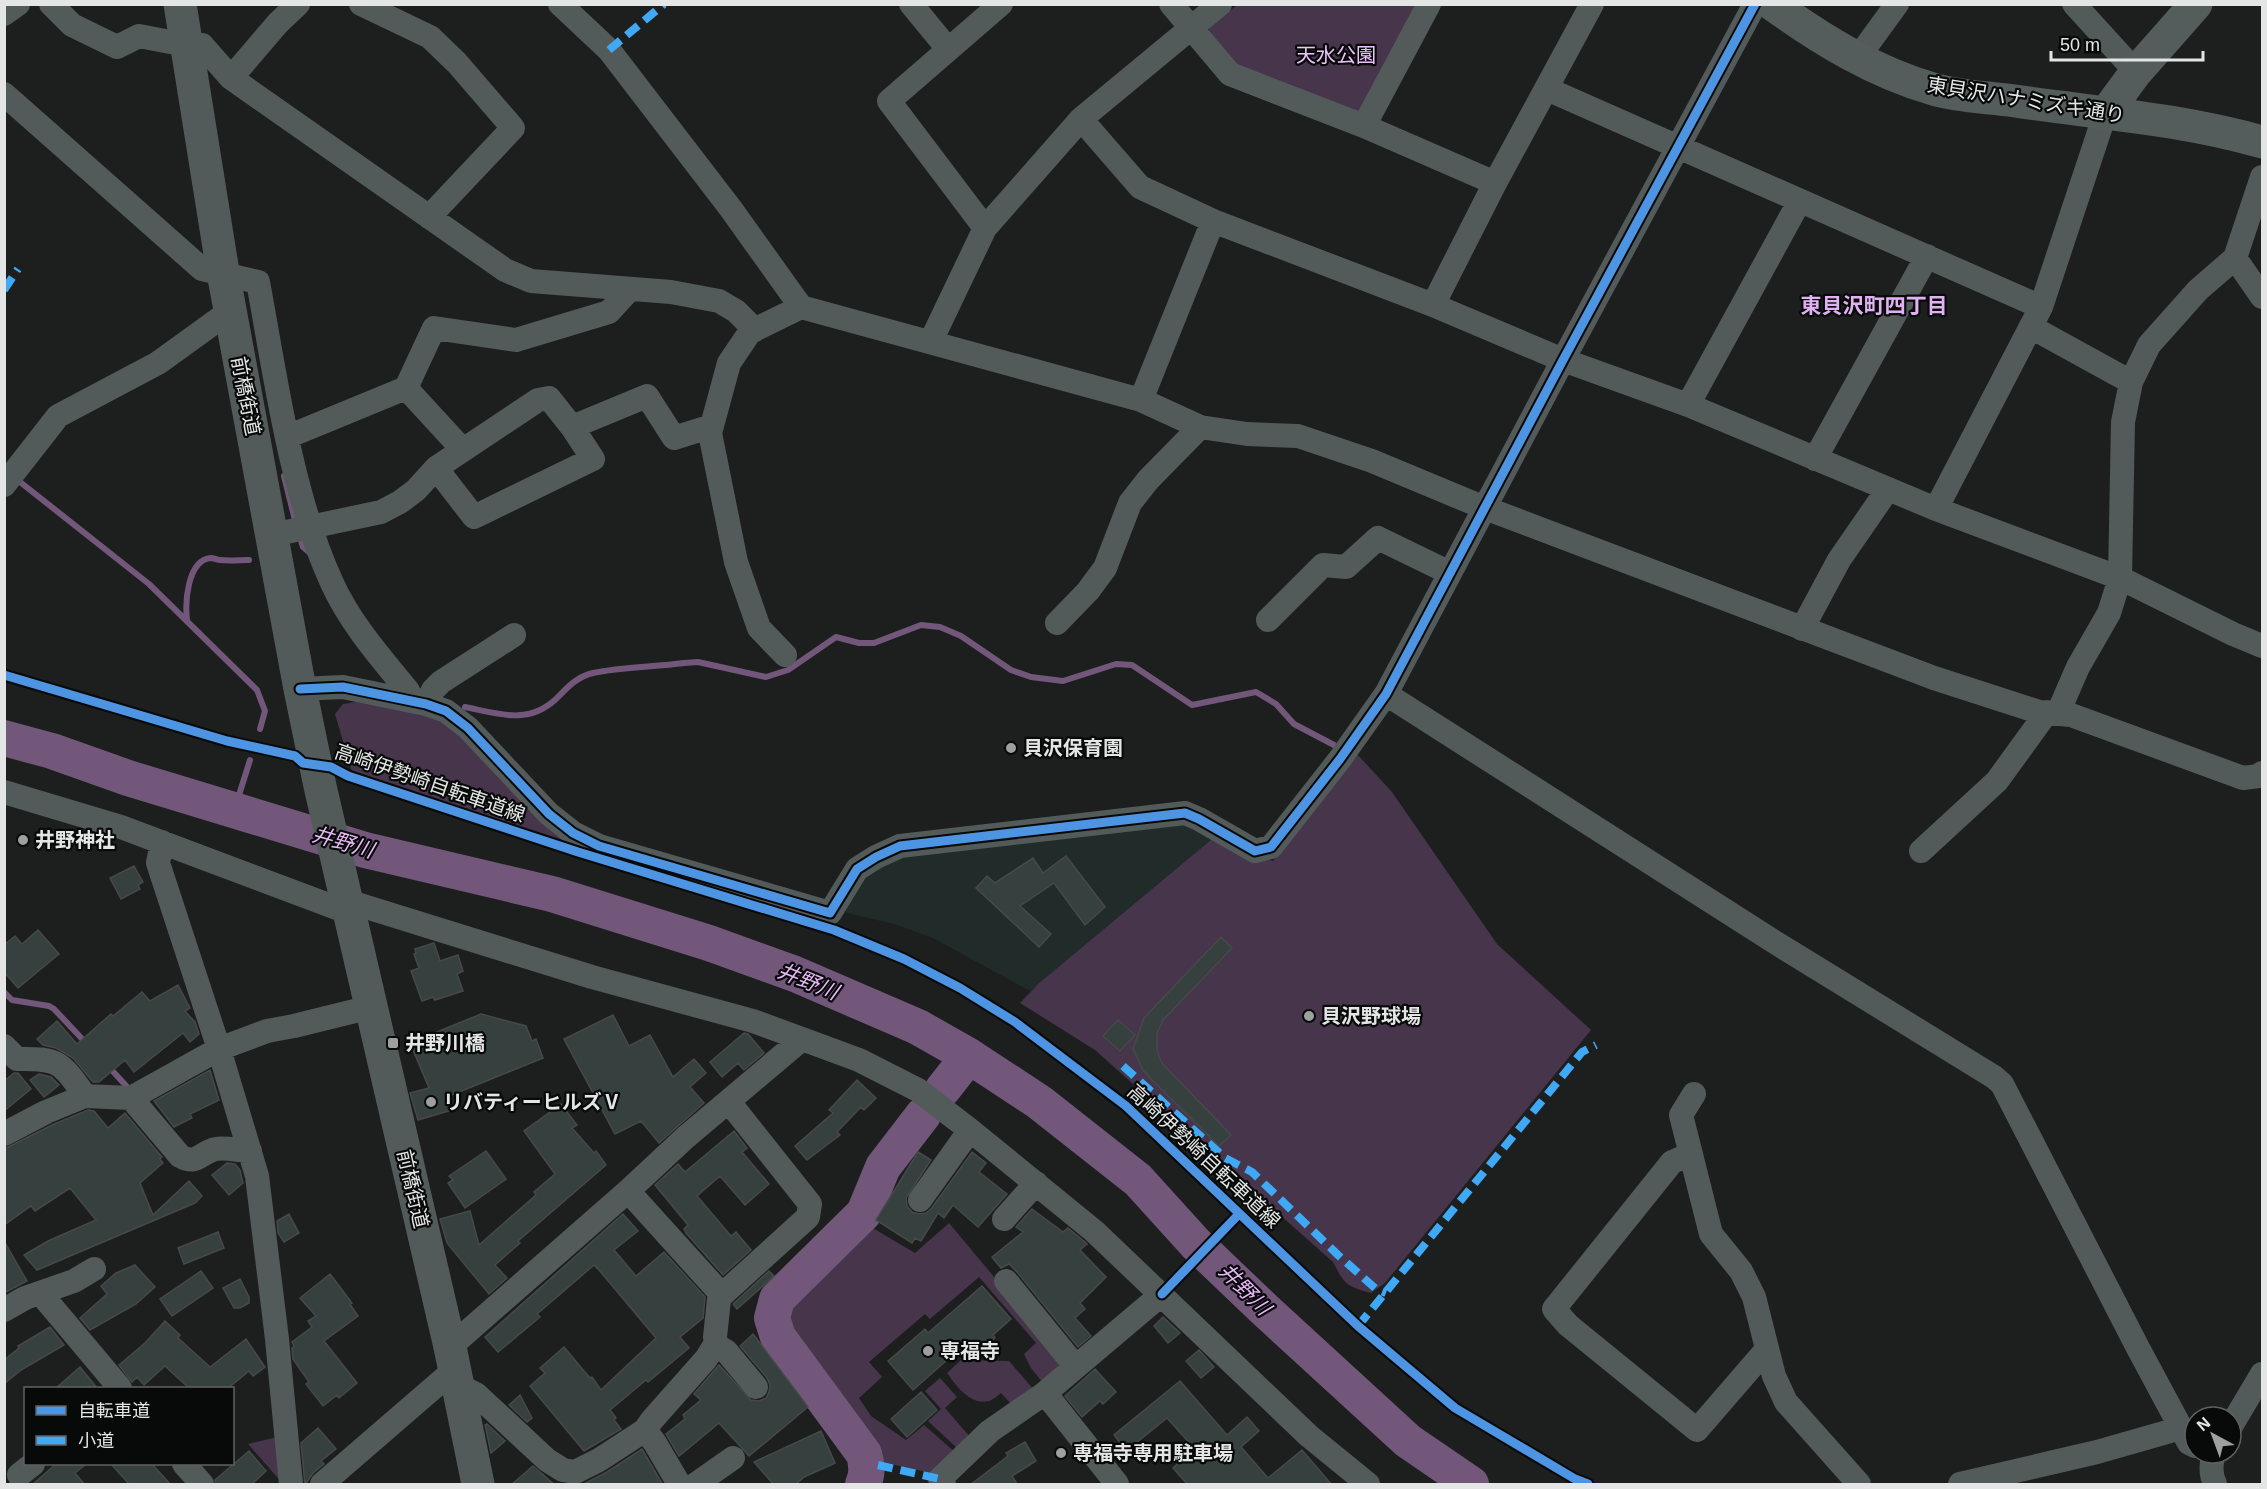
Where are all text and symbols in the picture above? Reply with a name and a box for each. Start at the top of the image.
scale bar [2051,24,2202,62]
text: 50 m [2060,35,2100,55]
park label: 天水公園 [1296,44,1376,66]
street label: 東貝沢ハナミズキ通り [1926,73,2126,127]
district label: 東貝沢町四丁目 [1801,294,1948,317]
street label: 前橋街道 [228,355,264,437]
place label: 貝沢保育園 [1023,737,1123,759]
street label: 高崎伊勢崎自転車道線 [332,740,528,826]
marker: 貝沢保育園 [1004,741,1018,755]
water label: 井野川 [310,822,378,862]
place label: 井野神社 [35,829,115,851]
marker: 井野神社 [16,833,30,847]
water label: 井野川 [774,959,843,1004]
place label: 貝沢野球場 [1321,1005,1421,1027]
marker: 貝沢野球場 [1302,1009,1316,1023]
place label: 井野川橋 [405,1032,485,1054]
marker: 井野川橋 [386,1036,400,1050]
street label: 高崎伊勢崎自転車道線 [1123,1080,1285,1232]
place label: リバティーヒルズⅤ [443,1091,622,1113]
marker: リバティーヒルズⅤ [424,1095,438,1109]
street label: 前橋街道 [393,1148,433,1230]
water label: 井野川 [1215,1259,1277,1321]
place label: 専福寺 [940,1340,1000,1362]
marker: 専福寺 [921,1344,935,1358]
legend [24,1387,234,1465]
text: 自転車道 [78,1401,150,1421]
north arrow [2183,1405,2243,1465]
text: N [2194,1414,2213,1434]
text: 小道 [78,1431,114,1451]
place label: 専福寺専用駐車場 [1073,1442,1233,1464]
marker: 専福寺専用駐車場 [1054,1446,1068,1460]

